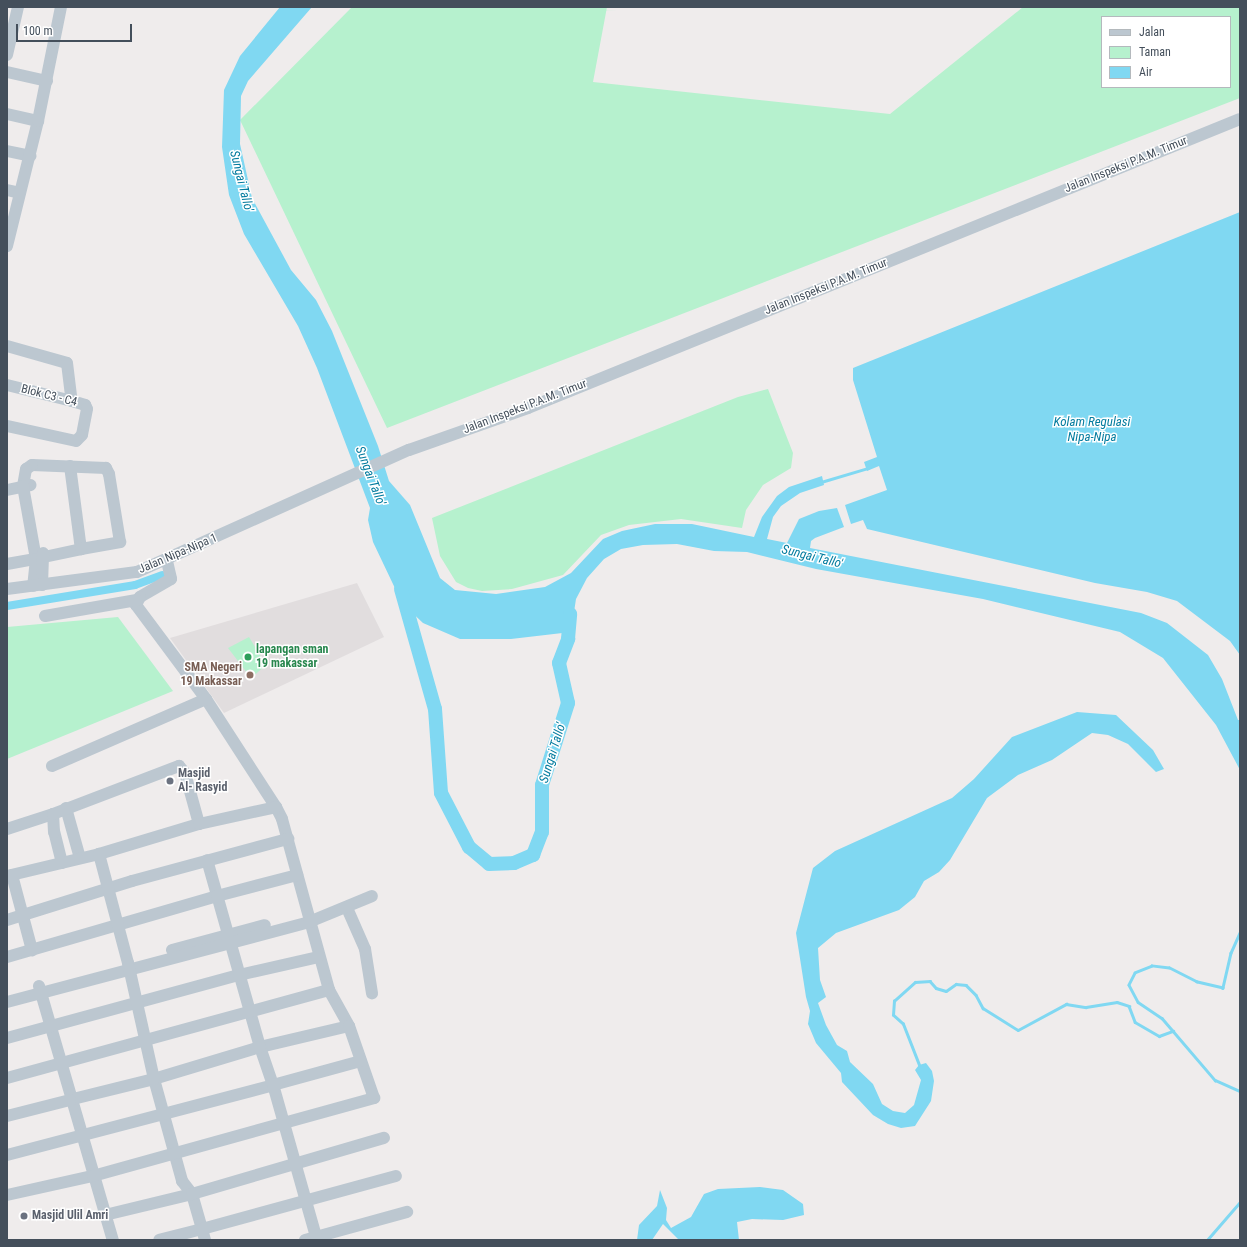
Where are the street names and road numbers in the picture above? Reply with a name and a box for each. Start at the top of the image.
street label: Jalan Inspeksi P.A.M. Timur [1062,134,1190,196]
street label: Jalan Inspeksi P.A.M. Timur [762,256,890,318]
street label: Jalan Inspeksi P.A.M. Timur [461,377,589,437]
street label: Blok C3 - C4 [19,382,79,410]
street label: Jalan Nipa-Nipa 1 [137,531,219,577]

